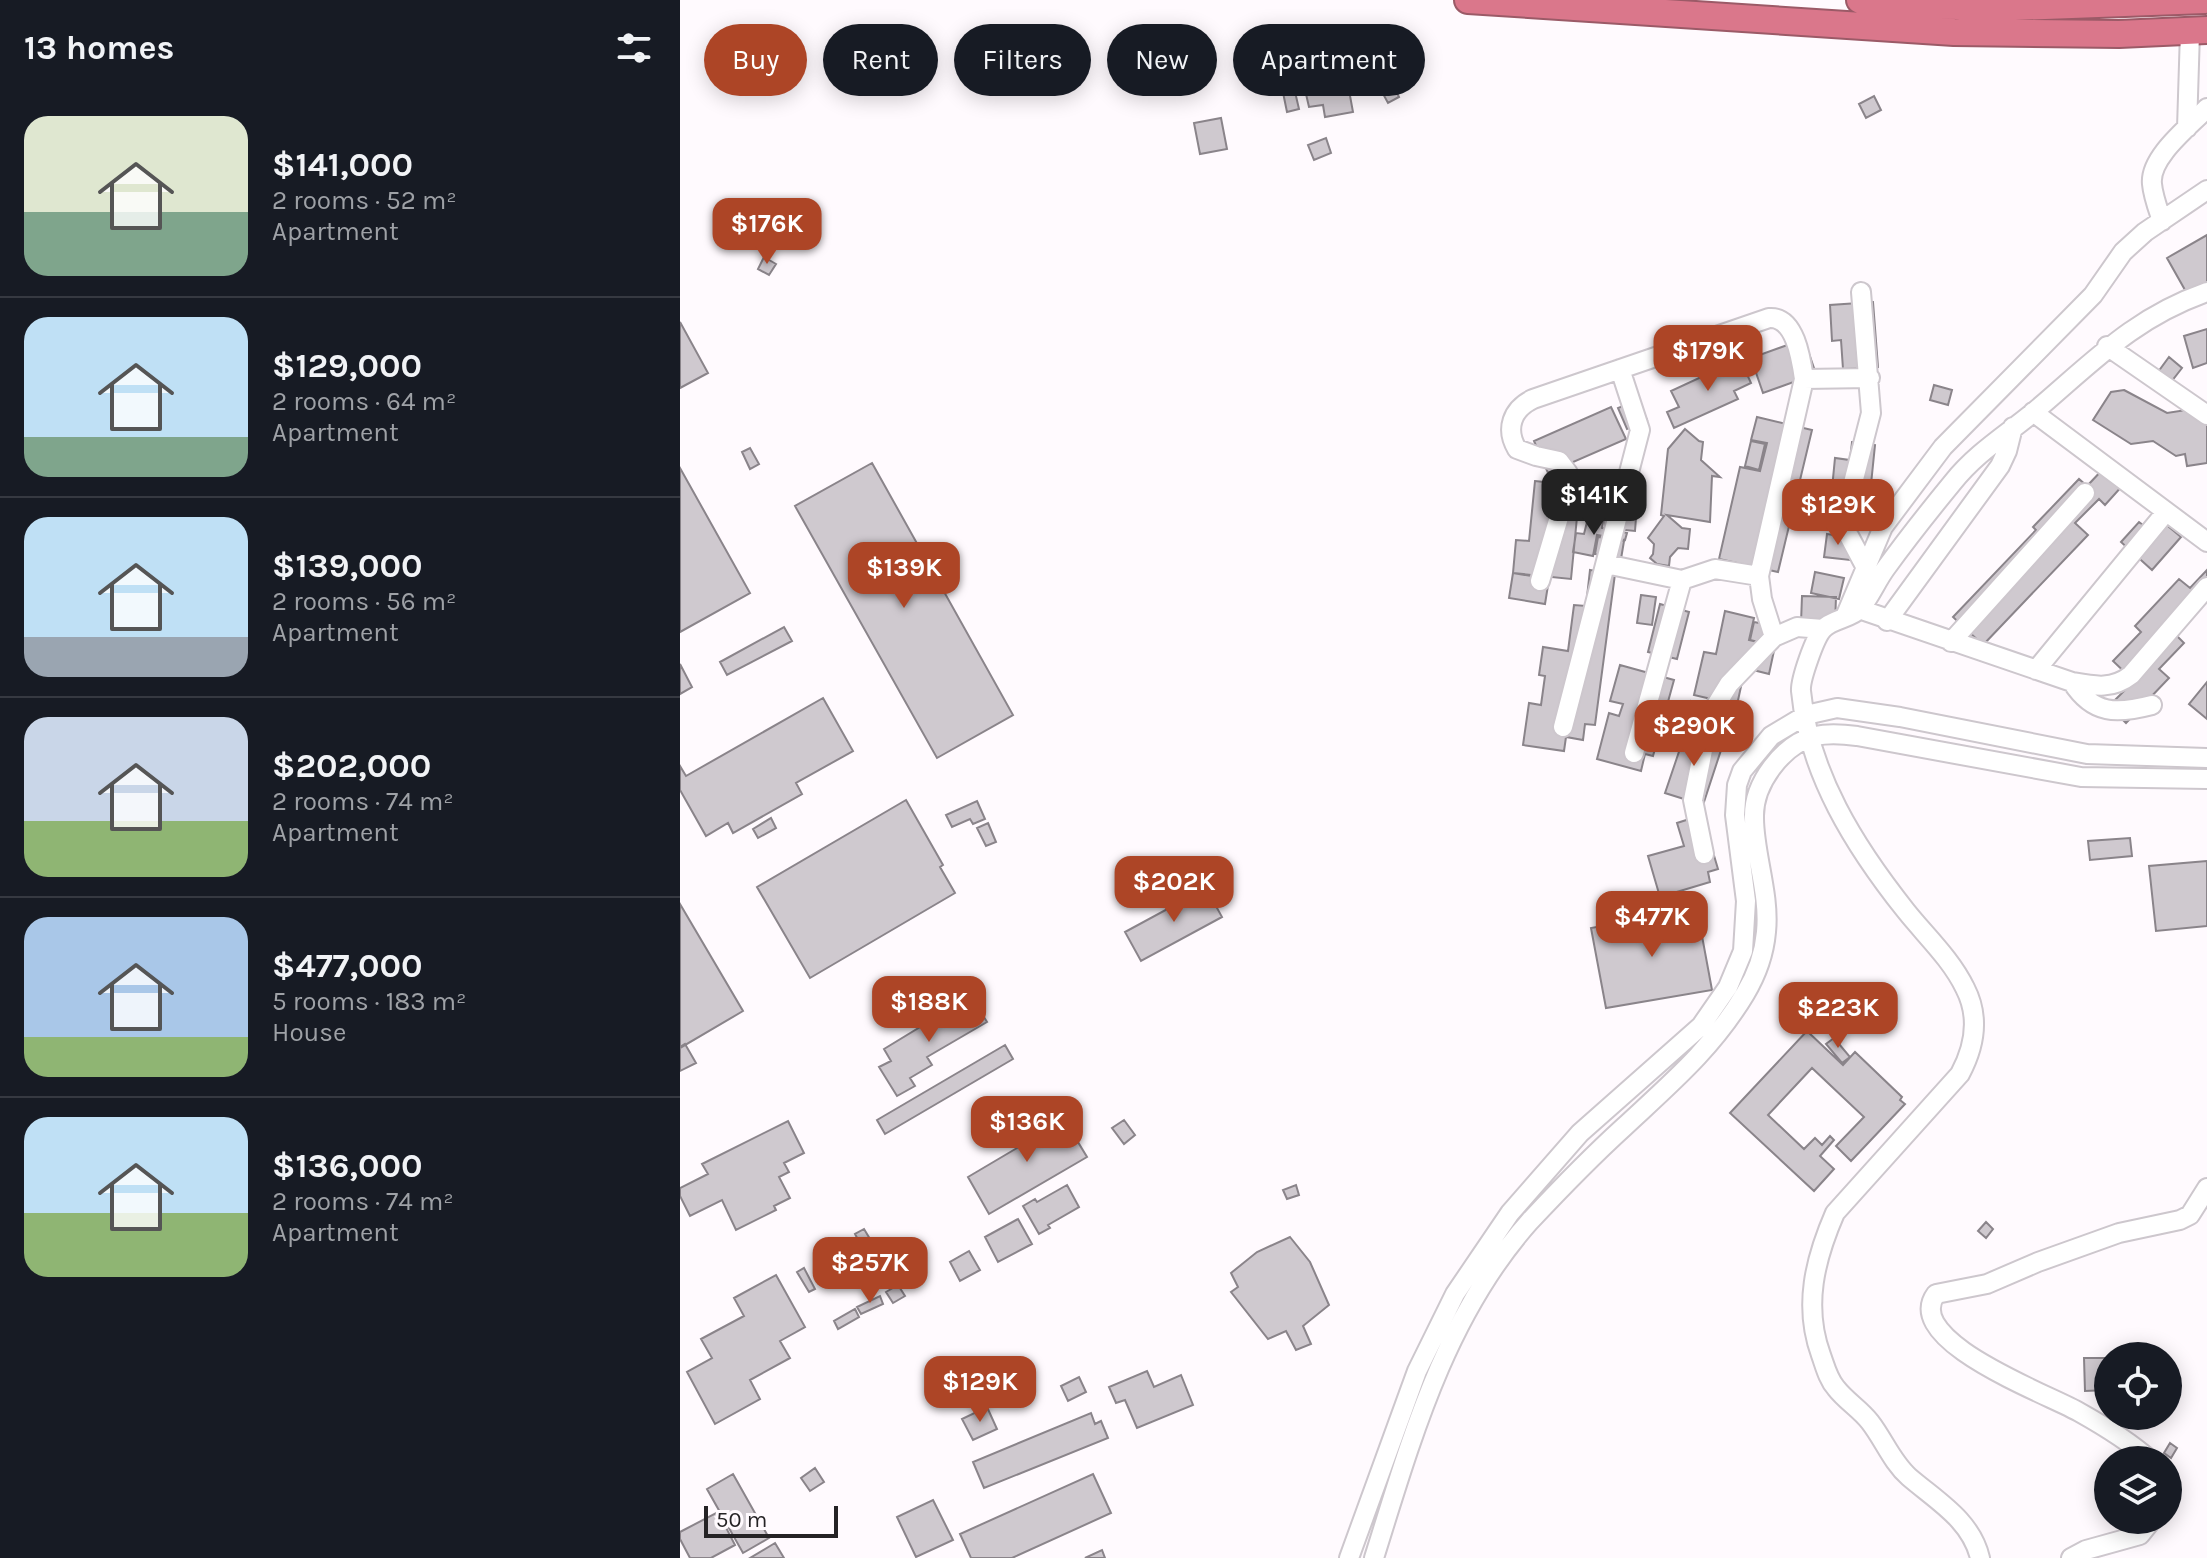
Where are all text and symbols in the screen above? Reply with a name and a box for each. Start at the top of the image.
chip: Buy [704,24,807,96]
chip: Rent [823,24,938,96]
chip: Filters [954,24,1091,96]
chip: New [1107,24,1217,96]
chip: Apartment [1233,24,1425,96]
icon: filters [612,26,656,70]
text: 13 homes [24,28,175,68]
text: $141,000 [272,145,413,185]
icon: home [88,148,184,244]
text: 2 rooms · 52 m² [272,185,457,216]
pin: $176K [711,198,823,266]
text: $176K [731,208,803,239]
text: Apartment [272,216,399,247]
pin: $179K [1652,325,1764,393]
text: $179K [1672,335,1744,366]
text: $129,000 [272,346,422,386]
icon: home [88,349,184,445]
text: 2 rooms · 64 m² [272,386,456,417]
text: Apartment [272,417,399,448]
pin: $141K [1538,469,1650,537]
text: $141K [1560,479,1628,510]
pin: $129K [1782,479,1894,547]
text: $129K [1800,489,1876,520]
pin: $139K [848,542,960,610]
text: $139,000 [272,546,423,586]
icon: home [88,549,184,645]
text: $139K [866,552,942,583]
text: 2 rooms · 56 m² [272,586,457,617]
text: Apartment [272,617,399,648]
pin: $290K [1638,700,1750,768]
text: $290K [1653,710,1735,741]
text: $202,000 [272,746,431,786]
icon: home [88,749,184,845]
text: 2 rooms · 74 m² [272,786,454,817]
text: Apartment [272,817,399,848]
pin: $202K [1118,856,1230,924]
text: $202K [1133,866,1215,897]
pin: $477K [1596,891,1708,959]
text: $477K [1614,901,1690,932]
text: $477,000 [272,946,423,986]
icon: home [88,949,184,1045]
pin: $188K [873,976,985,1044]
pin: $223K [1782,982,1894,1050]
text: 5 rooms · 183 m² [272,986,467,1017]
text: $188K [890,986,968,1017]
text: $223K [1797,992,1879,1023]
text: House [272,1017,346,1048]
pin: $136K [971,1096,1083,1164]
text: $136K [989,1106,1065,1137]
text: $136,000 [272,1146,422,1186]
icon: home [88,1149,184,1245]
text: 2 rooms · 74 m² [272,1186,454,1217]
text: Apartment [272,1217,399,1248]
pin: $257K [814,1237,926,1305]
text: $257K [831,1247,909,1278]
map controls [2094,1342,2182,1534]
button: locate [2094,1342,2182,1430]
pin: $129K [924,1356,1036,1424]
text: $129K [942,1366,1018,1397]
button: layers [2094,1446,2182,1534]
scale bar [704,1502,838,1538]
text: 50 m [716,1507,767,1533]

